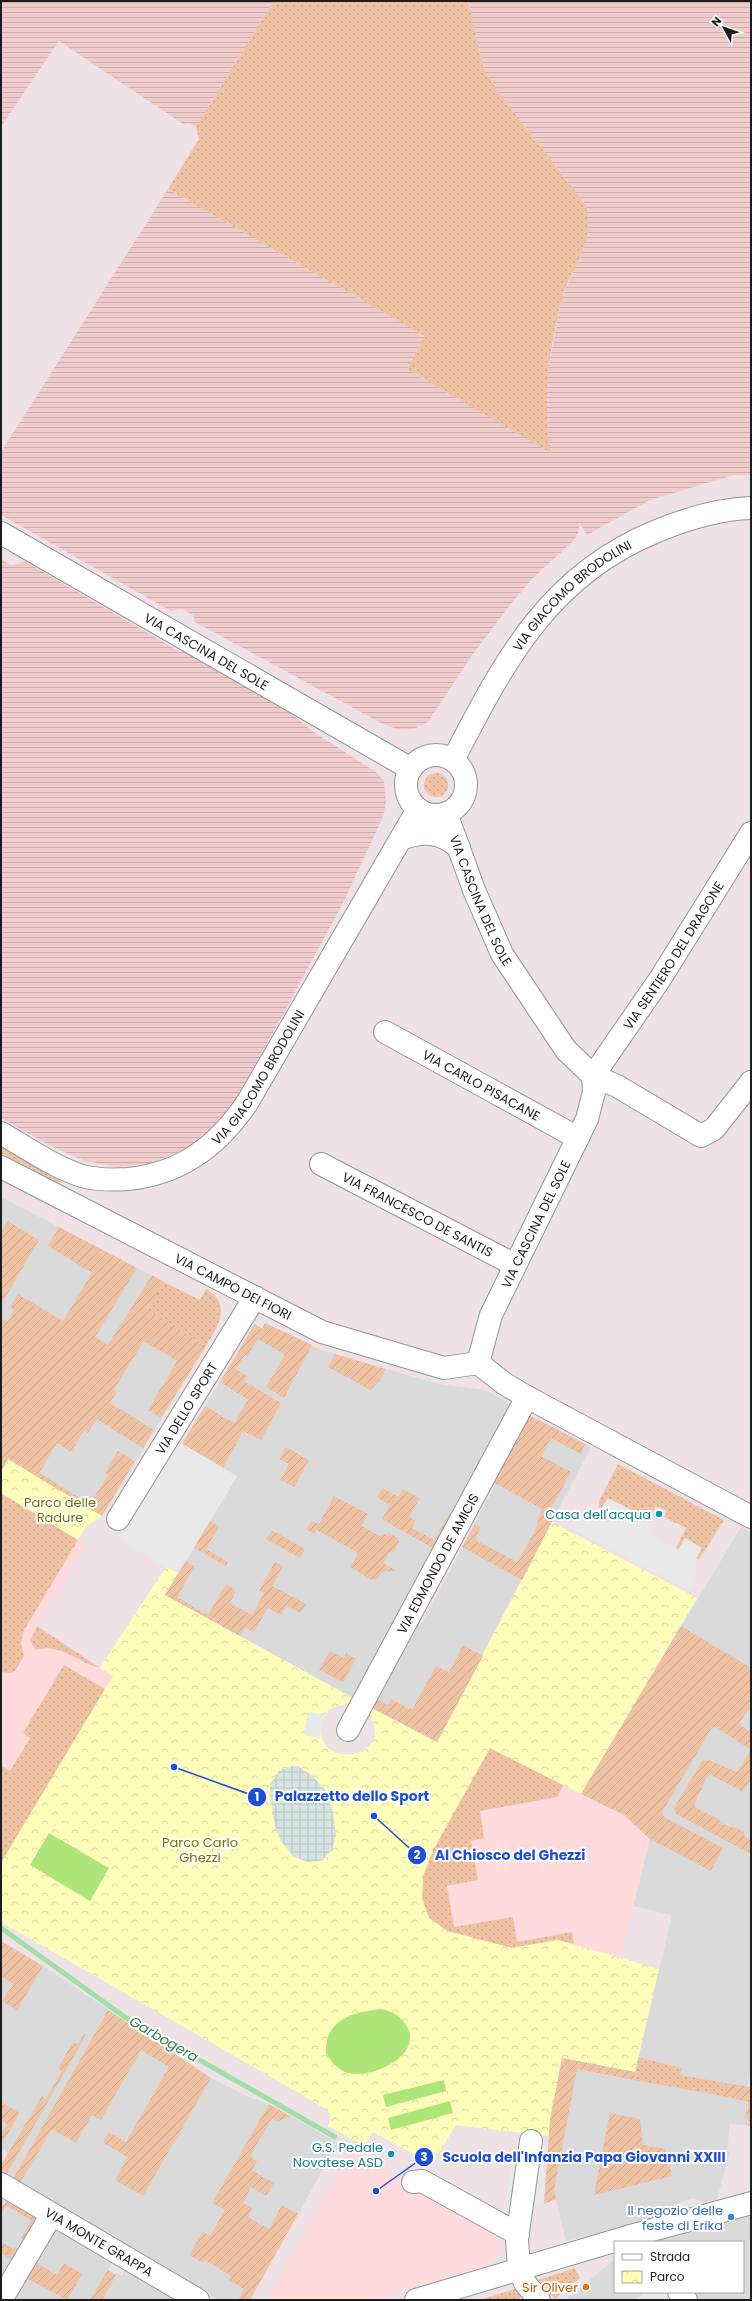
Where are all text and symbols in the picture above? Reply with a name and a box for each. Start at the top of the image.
north arrow [704,8,744,48]
text: N [708,13,725,30]
street label: VIA GIACOMO BRODOLINI [508,535,635,655]
street label: VIA CASCINA DEL SOLE [141,608,272,695]
street label: VIA CASCINA DEL SOLE [445,832,516,970]
street label: VIA SENTIERO DEL DRAGONE [619,878,729,1034]
street label: VIA GIACOMO BRODOLINI [207,1006,309,1149]
street label: VIA CARLO PISACANE [419,1045,544,1126]
street label: VIA CASCINA DEL SOLE [497,1157,575,1292]
street label: VIA FRANCESCO DE SANTIS [339,1168,496,1262]
street label: VIA CAMPO DEI FIORI [171,1249,295,1325]
street label: VIA DELLO SPORT [151,1359,222,1458]
street label: VIA EDMONDO DE AMICIS [392,1490,483,1637]
park label: Parco delle Radure [24,1493,96,1527]
place label: Casa dell'acqua [545,1505,651,1524]
marker: Casa dell'acqua [654,1509,664,1519]
callout: Palazzetto dello Sport [247,1784,438,1810]
text: Palazzetto dello Sport [275,1786,430,1806]
text: 1 [255,1788,259,1805]
park label: Parco Carlo Ghezzi [162,1833,238,1867]
callout: Al Chiosco del Ghezzi [407,1842,593,1868]
text: Al Chiosco del Ghezzi [435,1845,585,1865]
text: 2 [414,1846,421,1863]
water label: Garbogera [126,2011,203,2067]
place label: G.S. Pedale Novatese ASD [293,2138,383,2172]
callout: Scuola dell'Infanzia Papa Giovanni XXIII [414,2144,733,2170]
text: Scuola dell'Infanzia Papa Giovanni XXIII [442,2147,726,2167]
text: 3 [420,2148,428,2165]
marker: G.S. Pedale Novatese ASD [386,2149,396,2159]
place label: Il negozio delle feste di Erika [627,2201,723,2235]
street label: VIA MONTE GRAPPA [41,2203,157,2282]
marker: Il negozio delle feste di Erika [726,2212,736,2222]
legend [614,2241,744,2293]
text: Strada [650,2248,690,2265]
text: Parco [650,2268,685,2285]
place label: Sir Oliver [522,2278,578,2297]
marker: Sir Oliver [581,2282,591,2292]

